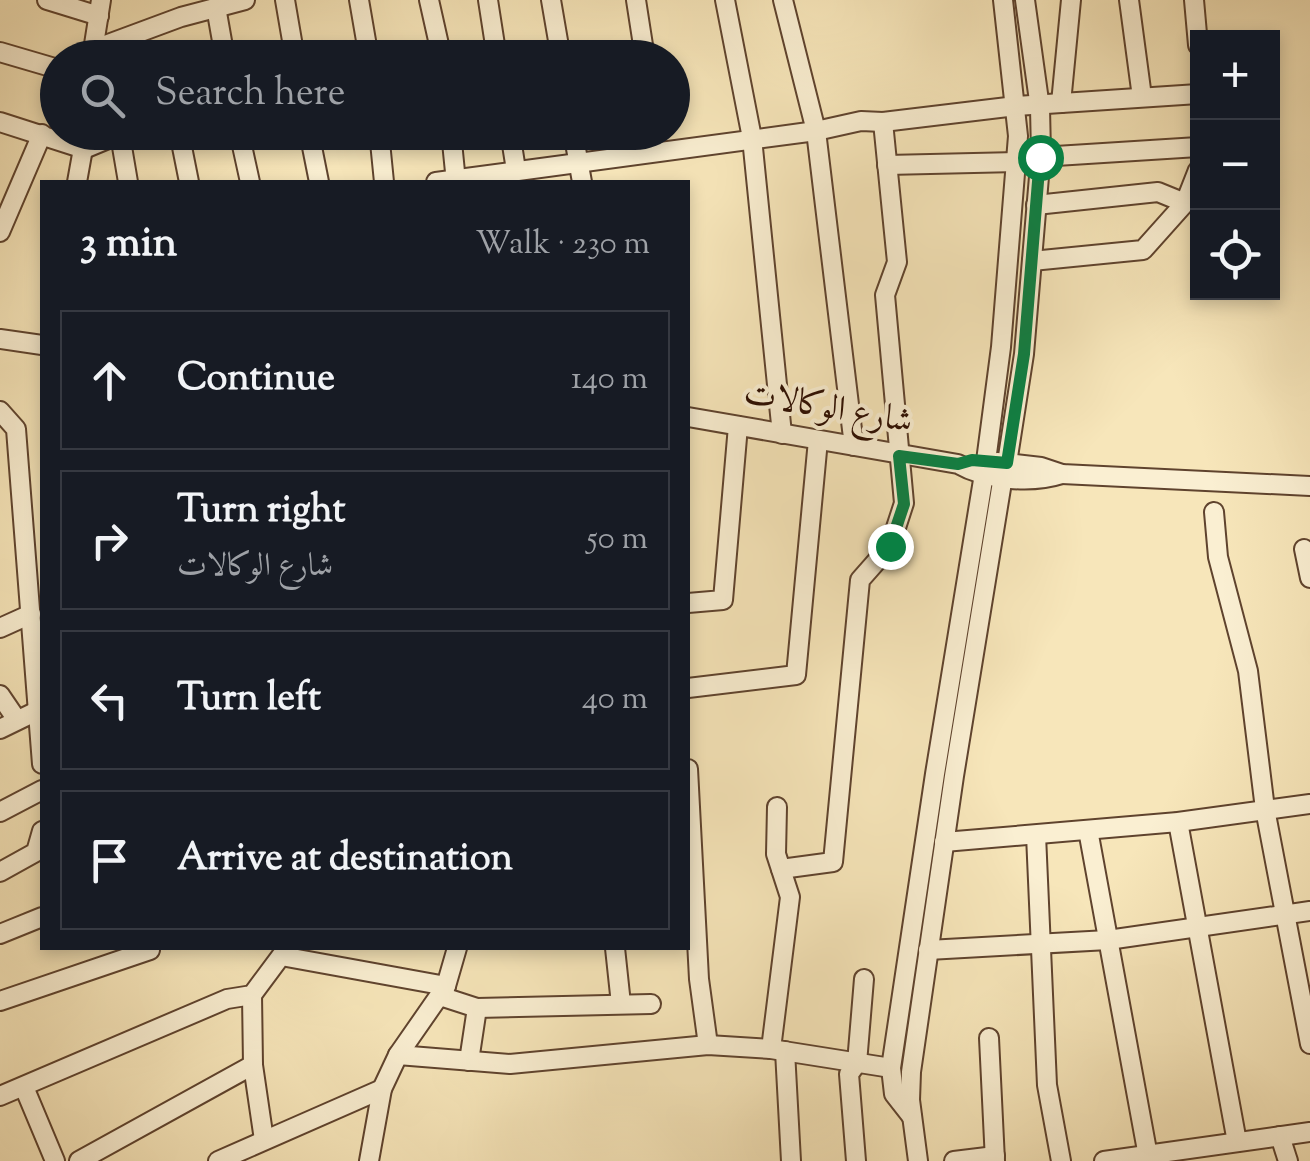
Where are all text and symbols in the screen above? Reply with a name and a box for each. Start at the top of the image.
map controls [1190,30,1280,300]
button: + [1190,30,1280,120]
search box [40,40,690,150]
icon: search [75,68,130,123]
text: Search here [155,68,346,122]
button: − [1190,120,1280,210]
route start [1018,135,1064,181]
button: locate [1190,210,1280,300]
text: 3 min [80,215,177,275]
text: Walk · 230 m [475,222,650,268]
icon: ahead [82,353,137,408]
text: Continue [177,353,335,407]
text: 140 m [571,357,648,403]
street label: شارع الوكالات [739,369,917,449]
text: Turn right [177,485,345,539]
icon: right [82,513,137,568]
text: 50 m [587,517,648,563]
route end [868,524,914,570]
text: شارع الوكالات [177,544,333,590]
icon: left [82,673,137,728]
text: Turn left [177,673,321,727]
text: 40 m [582,677,648,723]
icon: arrive [82,833,137,888]
text: Arrive at destination [177,833,513,887]

